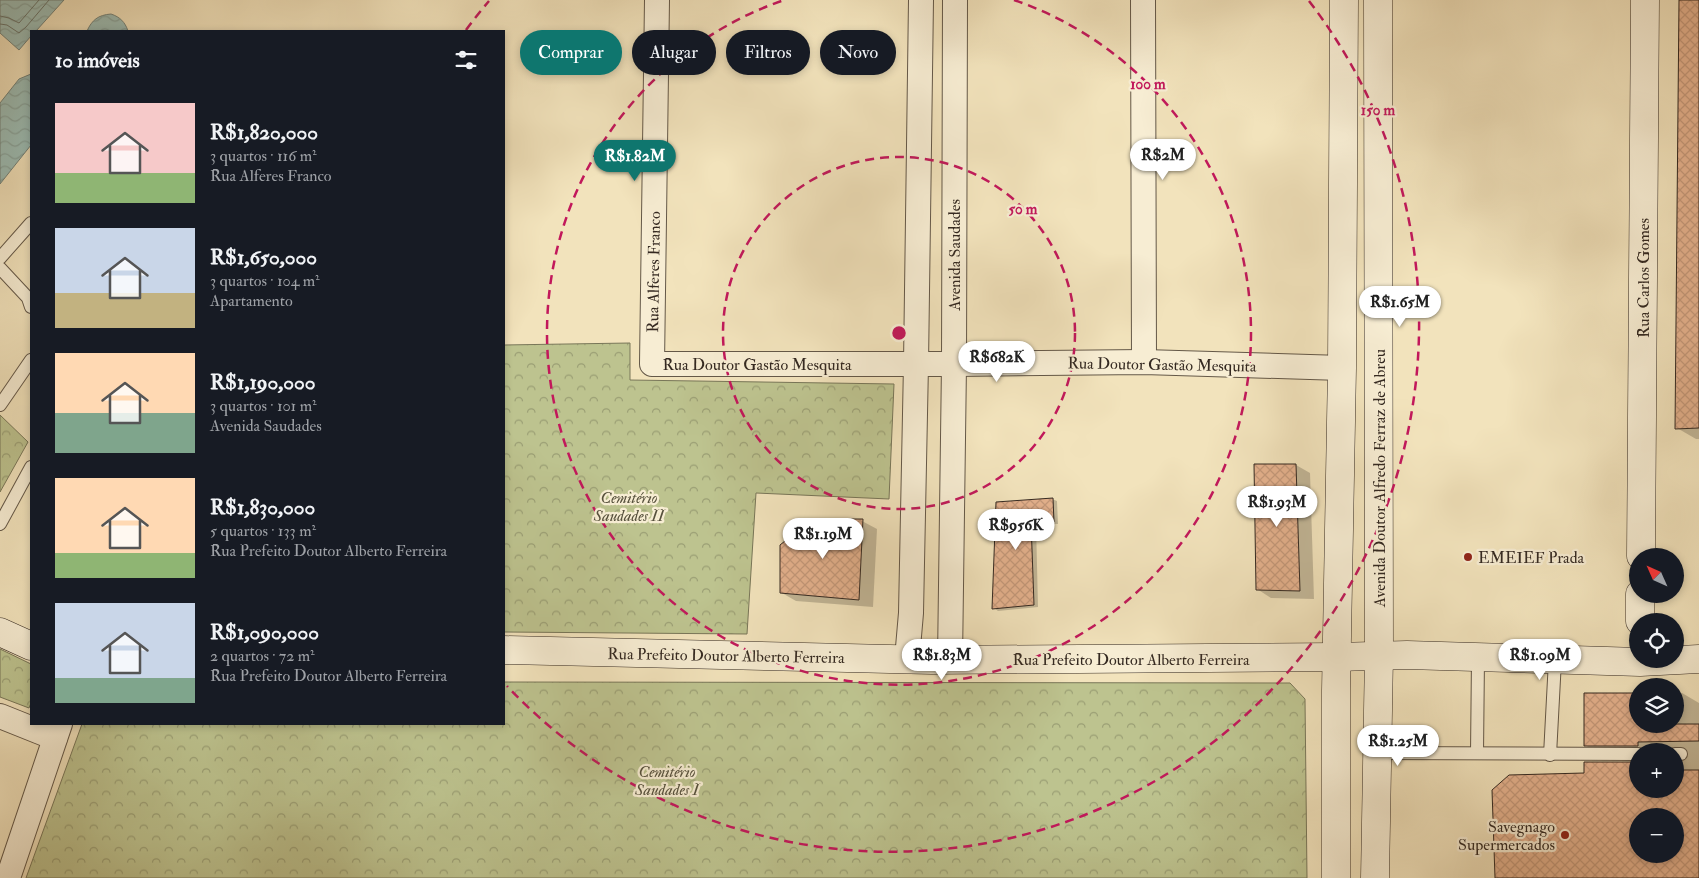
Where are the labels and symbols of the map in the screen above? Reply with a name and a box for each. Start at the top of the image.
text: 100 m [1130,75,1166,94]
text: 150 m [1361,101,1395,120]
pin: R$2M [1133,138,1193,181]
pin: R$1.82M [589,140,681,182]
street label: Avenida Saudades [945,199,965,312]
text: 50 m [1009,200,1038,219]
street label: Rua Alferes Franco [643,211,665,333]
street label: Rua Carlos Gomes [1634,218,1654,338]
pin: R$1.65M [1354,286,1446,328]
centre of rings [890,324,908,342]
pin: R$682K [956,340,1038,383]
street label: Avenida Doutor Alfredo Ferraz de Abreu [1370,349,1390,608]
street label: Rua Doutor Gastão Mesquita [1067,353,1257,377]
street label: Rua Doutor Gastão Mesquita [663,355,852,375]
pin: R$1.93M [1231,486,1323,528]
park label: Cemitério Saudades II [593,488,667,526]
pin: R$956K [975,508,1057,551]
pin: R$1.19M [777,518,869,560]
place label: EMEIEF Prada [1478,548,1585,568]
north arrow [1629,548,1684,602]
marker: EMEIEF Prada [1462,551,1474,563]
pin: R$1.83M [896,638,988,681]
pin: R$1.09M [1494,638,1586,681]
street label: Rua Prefeito Doutor Alberto Ferreira [607,644,845,668]
street label: Rua Prefeito Doutor Alberto Ferreira [1012,650,1250,670]
pin: R$1.25M [1352,724,1444,767]
park label: Cemitério Saudades I [634,762,701,800]
place label: Savegnago Supermercados [1458,817,1555,856]
marker: Savegnago Supermercados [1559,829,1571,841]

